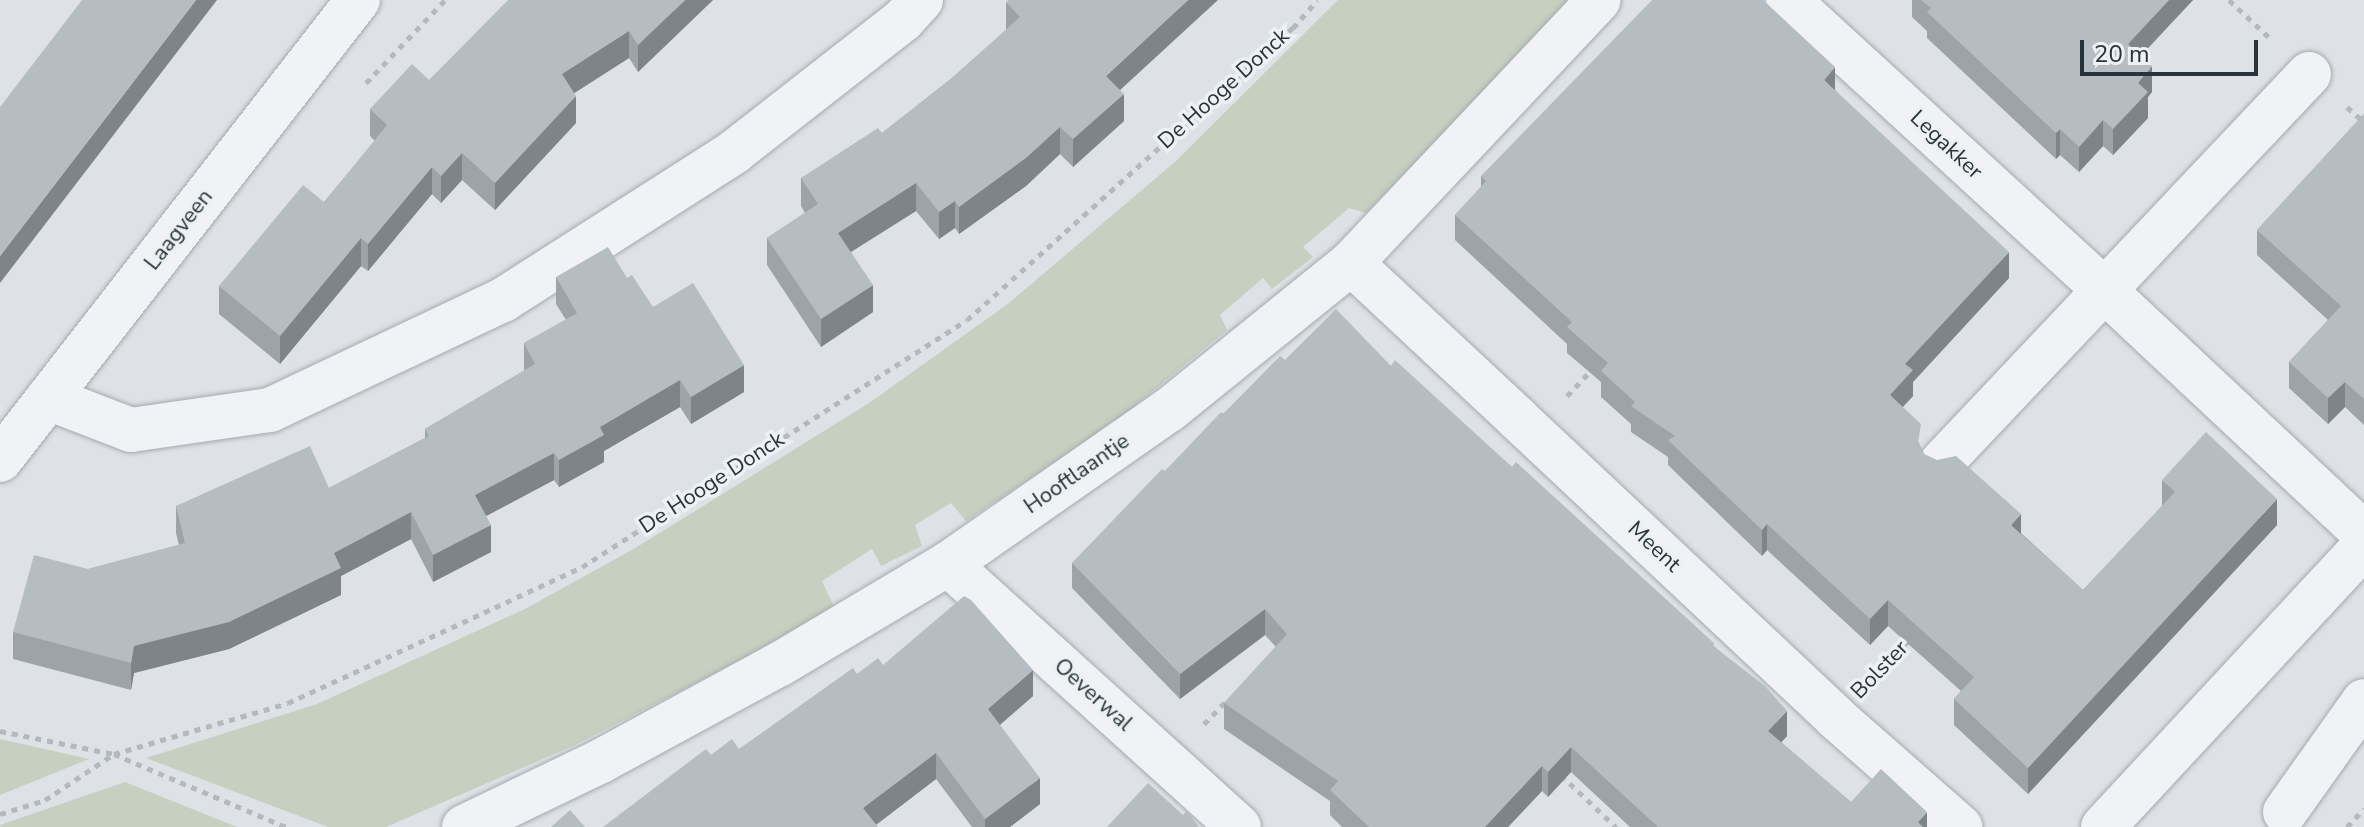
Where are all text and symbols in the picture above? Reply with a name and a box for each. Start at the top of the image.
street label: De Hooge Donck [1153,23,1295,155]
scale bar [2084,24,2262,74]
text: 20 m [2094,38,2150,70]
street label: Legakker [1904,105,1988,185]
street label: Laagveen [139,184,219,276]
street label: De Hooge Donck [635,426,789,540]
street label: Hooftlaantje [1019,428,1135,520]
street label: Meent [1622,516,1686,578]
street label: Bolster [1846,635,1914,705]
street label: Oeverwal [1048,653,1138,737]

